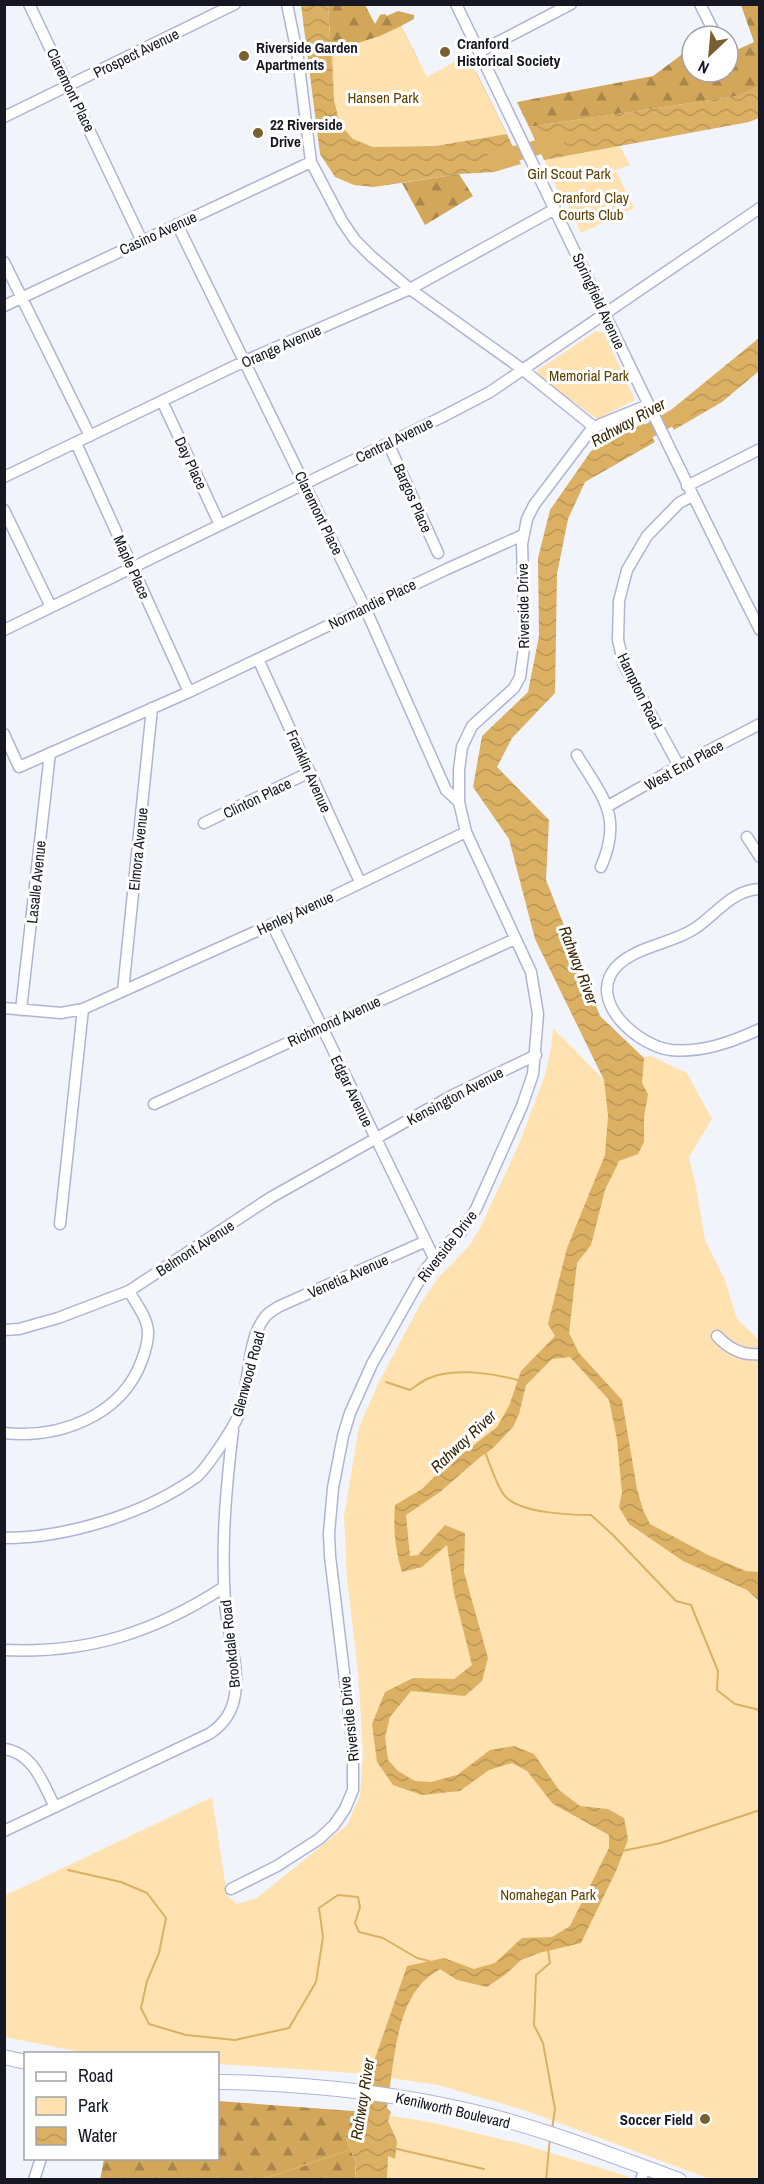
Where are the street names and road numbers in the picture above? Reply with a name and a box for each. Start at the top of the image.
street label: Prospect Avenue [90,23,182,83]
street label: Claremont Place [42,45,100,136]
street label: Casino Avenue [116,206,200,260]
street label: Springfield Avenue [568,250,631,353]
street label: Orange Avenue [238,319,324,373]
street label: Central Avenue [352,412,436,468]
street label: Day Place [170,433,212,493]
street label: Bargos Place [389,460,438,536]
street label: Claremont Place [290,468,348,559]
street label: Maple Place [109,532,155,602]
street label: Riverside Drive [512,563,534,649]
street label: Normandie Place [325,574,419,634]
street label: Hampton Road [612,649,668,733]
street label: Franklin Avenue [281,726,337,816]
street label: West End Place [641,735,727,795]
street label: Clinton Place [220,772,295,823]
street label: Elmora Avenue [123,806,153,891]
street label: Lasalle Avenue [21,839,51,924]
street label: Henley Avenue [253,886,337,940]
street label: Richmond Avenue [284,990,384,1052]
street label: Edgar Avenue [326,1052,378,1130]
street label: Kensington Avenue [403,1062,507,1130]
street label: Riverside Drive [412,1206,482,1286]
street label: Belmont Avenue [152,1215,238,1281]
street label: Venetia Avenue [304,1249,392,1303]
street label: Glenwood Road [226,1329,270,1419]
street label: Brookdale Road [215,1599,245,1689]
street label: Riverside Drive [334,1675,364,1763]
street label: Kenilworth Boulevard [394,2087,512,2133]

